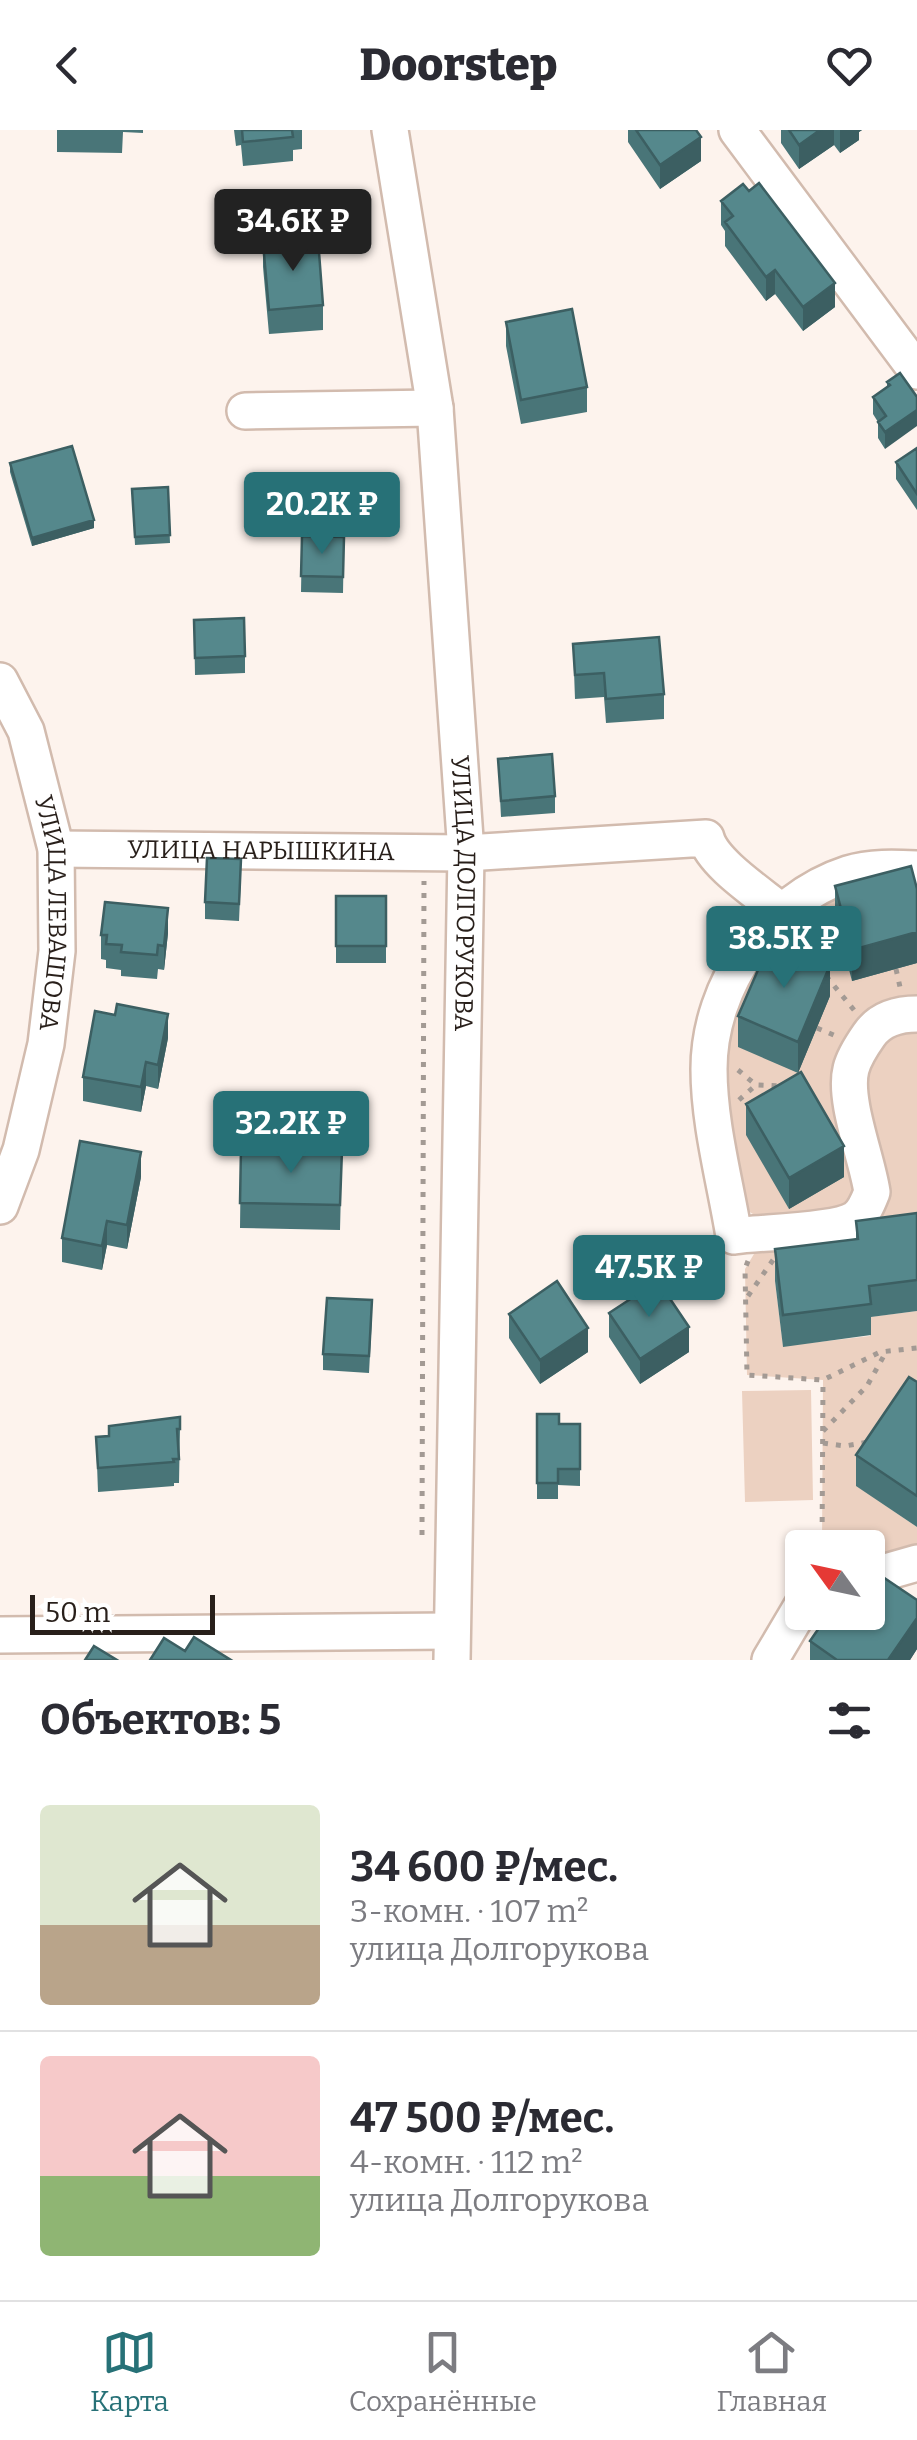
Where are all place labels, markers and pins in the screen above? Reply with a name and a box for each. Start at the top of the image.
pin: 34.6K ₽ [201,189,385,274]
pin: 20.2K ₽ [230,472,414,557]
pin: 38.5K ₽ [692,906,876,991]
pin: 32.2K ₽ [199,1091,383,1176]
pin: 47.5K ₽ [557,1235,741,1320]

